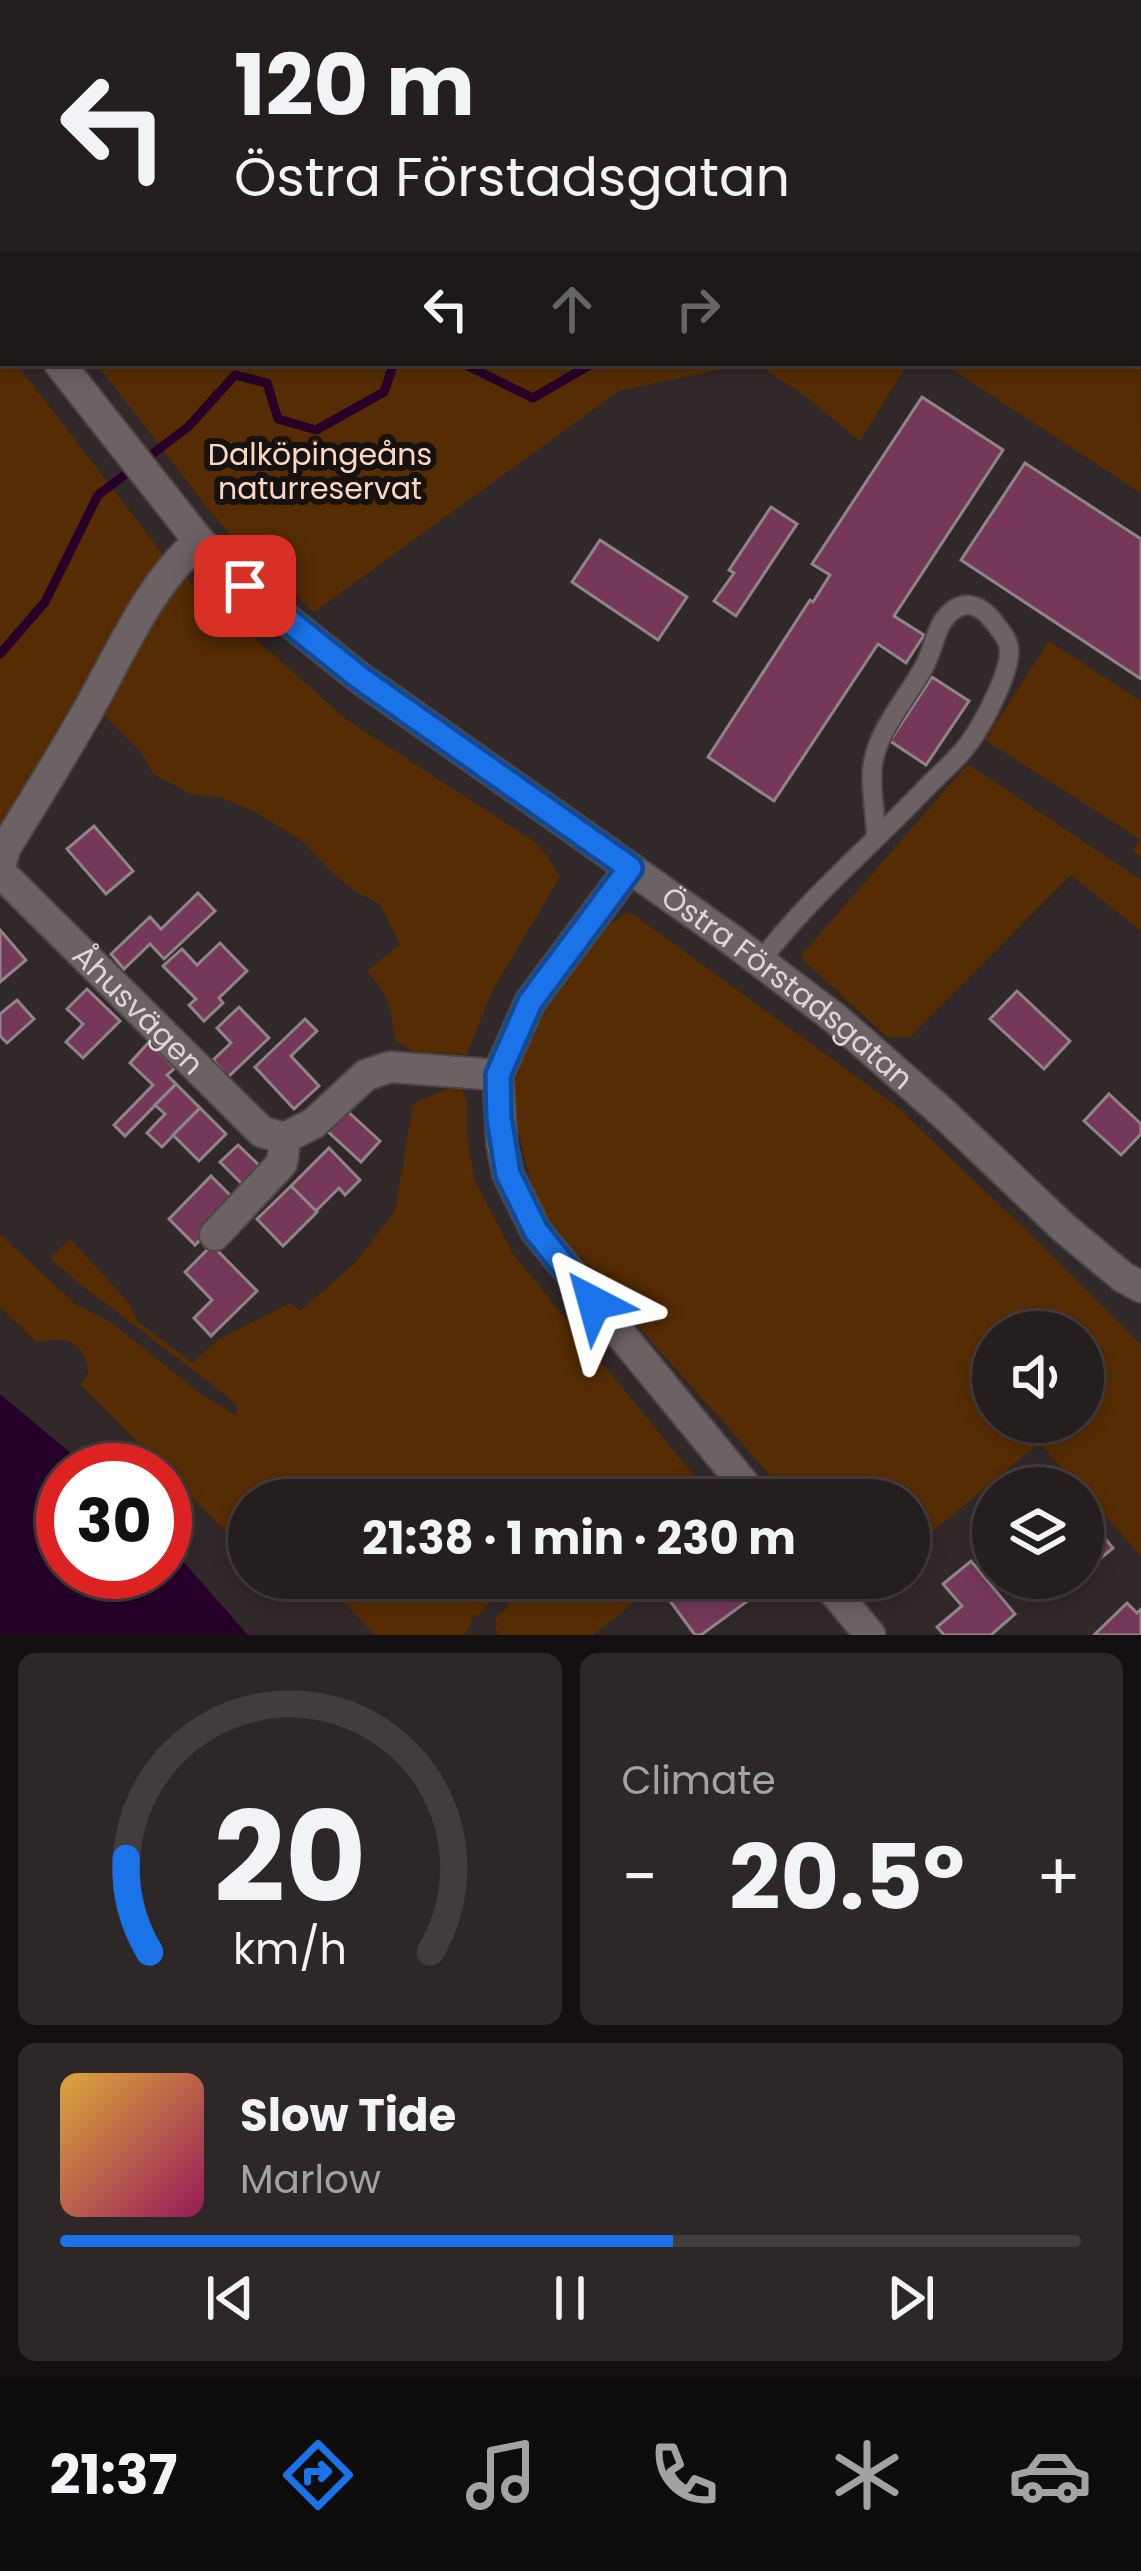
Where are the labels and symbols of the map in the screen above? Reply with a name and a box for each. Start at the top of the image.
park label: Dalköpingeåns naturreservat [208,433,432,510]
pin [194,535,296,637]
street label: Östra Förstadsgatan [653,875,923,1099]
street label: Åhusvägen [63,934,214,1084]
position arrow [531,1240,657,1366]
speed limit sign: 30 [36,1443,192,1599]

